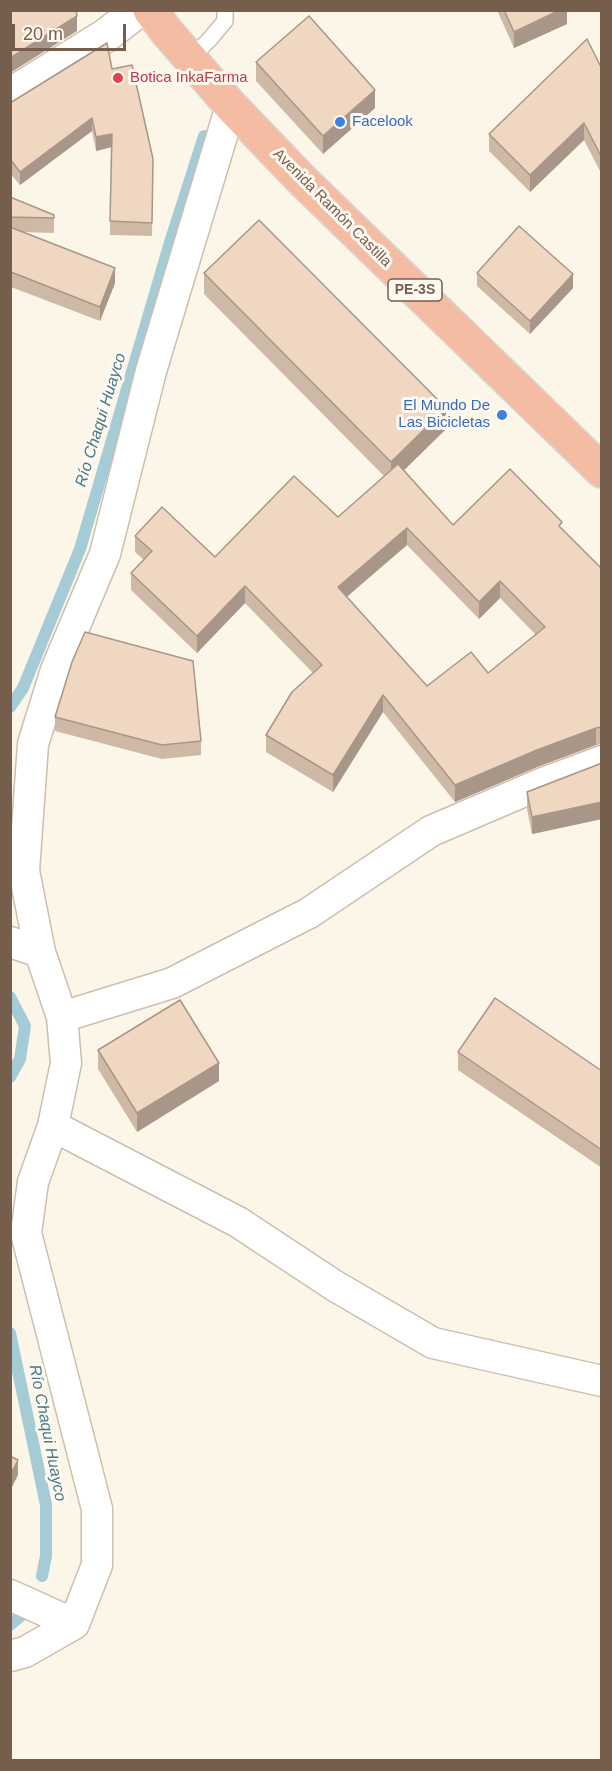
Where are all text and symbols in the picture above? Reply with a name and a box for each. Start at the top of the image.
scale bar [15,12,129,50]
text: 20 m [23,24,63,44]
place label: Botica InkaFarma [130,69,248,87]
marker: Botica InkaFarma [111,71,125,85]
place label: Facelook [352,113,413,131]
marker: Facelook [333,115,347,129]
street label: Avenida Ramón Castilla [269,145,395,271]
road number: PE-3S [388,279,442,301]
water label: Río Chaqui Huayco [72,351,130,489]
place label: El Mundo De Las Bicicletas [398,397,490,432]
marker: El Mundo De Las Bicicletas [495,408,509,422]
water label: Río Chaqui Huayco [24,1363,70,1503]

